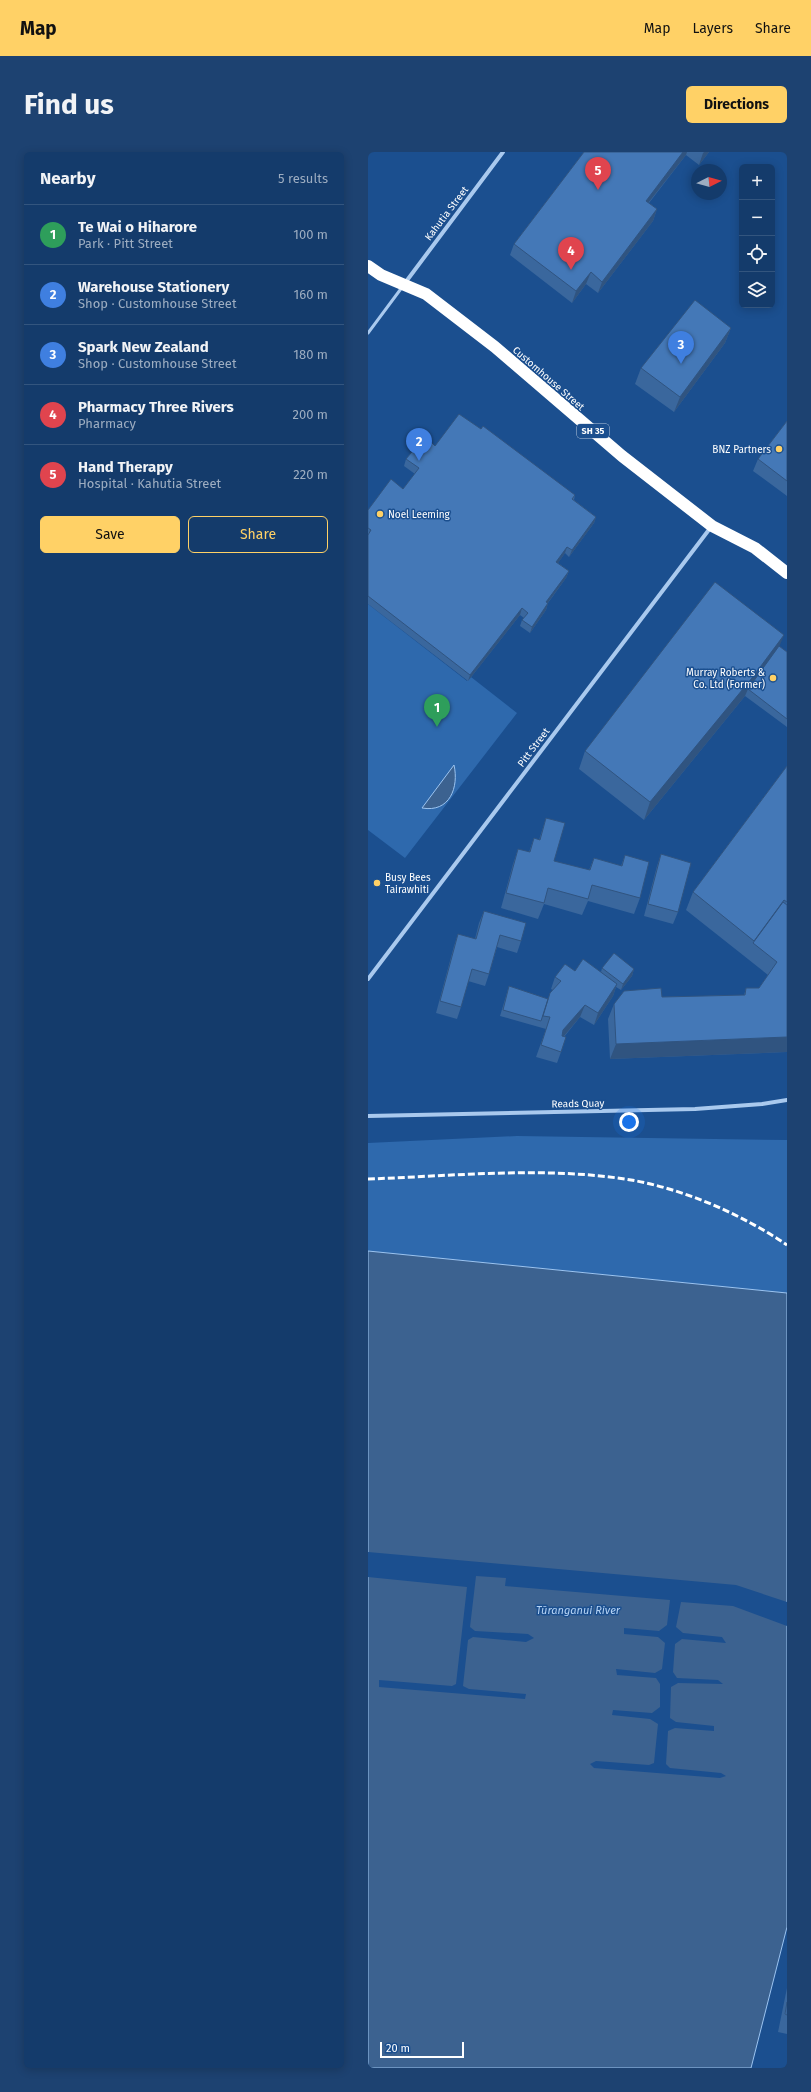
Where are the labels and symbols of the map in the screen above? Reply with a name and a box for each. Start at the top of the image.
pin: 5 [585,157,611,190]
north arrow [691,164,727,200]
street label: Kahutia Street [423,184,471,243]
pin: 4 [558,237,584,270]
pin: 3 [668,331,694,364]
street label: Customhouse Street [510,344,587,413]
road number: SH 35 [577,424,609,438]
pin: 2 [406,428,432,461]
place label: BNZ Partners [712,444,771,456]
marker: BNZ Partners [774,444,784,454]
marker: Noel Leeming [375,509,385,519]
place label: Noel Leeming [388,509,451,521]
place label: Murray Roberts & Co. Ltd (Former) [686,667,765,691]
marker: Murray Roberts & Co. Ltd (Former) [768,673,778,683]
pin: 1 [424,694,450,727]
street label: Pitt Street [515,725,553,769]
place label: Busy Bees Tairawhiti [385,872,431,896]
marker: Busy Bees Tairawhiti [372,878,382,888]
street label: Reads Quay [551,1098,605,1110]
your location [619,1112,639,1132]
water label: Tūranganui River [536,1604,621,1617]
scale bar [380,2040,464,2059]

